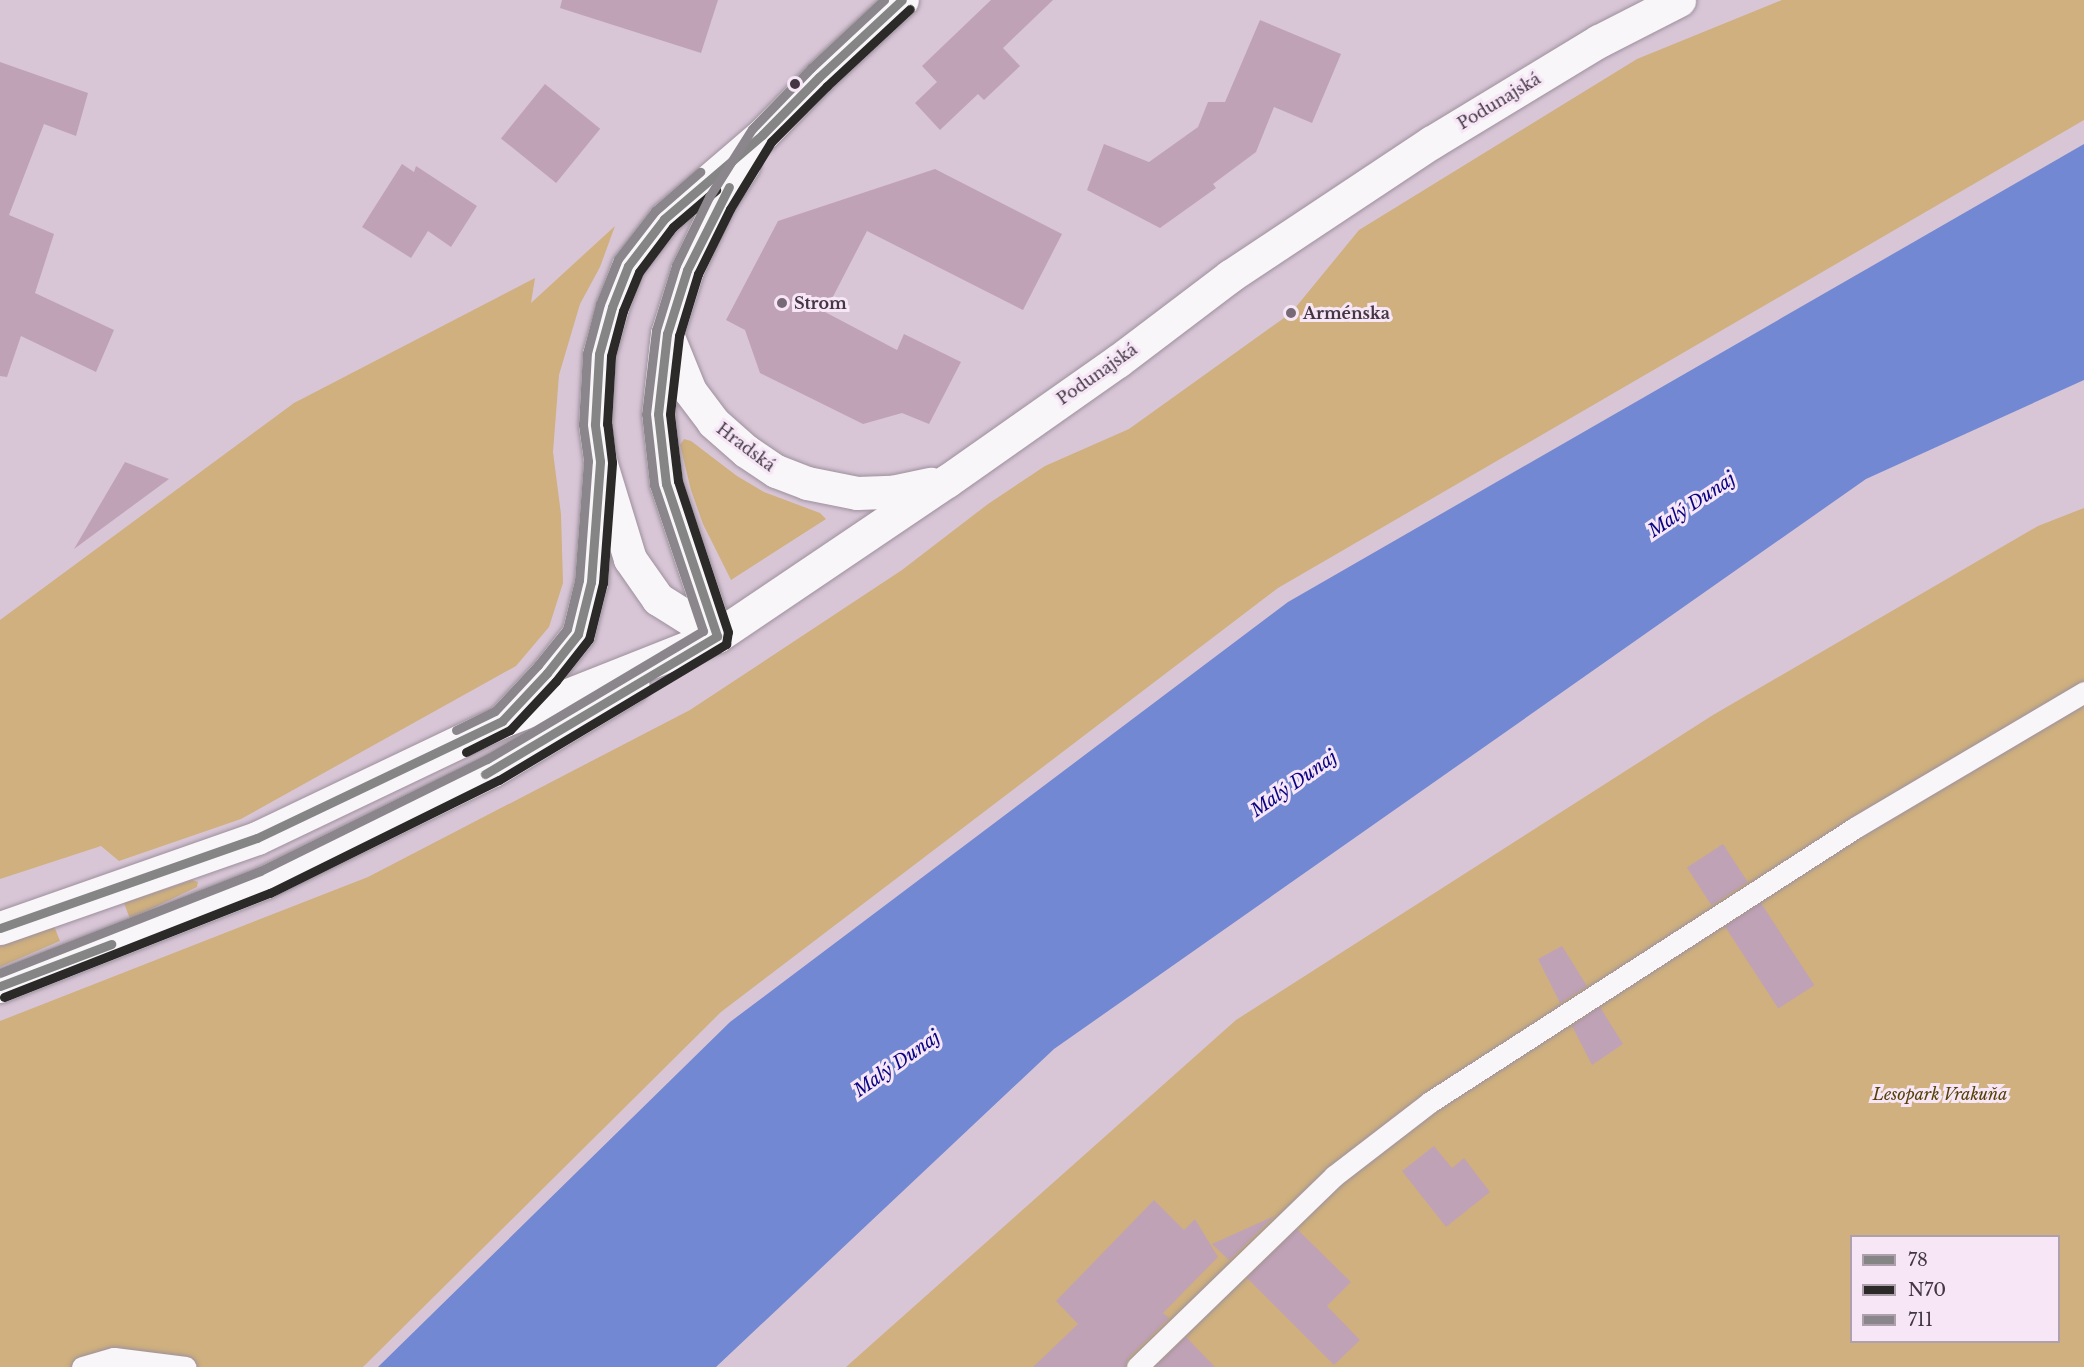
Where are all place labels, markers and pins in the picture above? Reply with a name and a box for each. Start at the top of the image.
unlabelled marker [789,78,801,90]
place label: Strom [794,293,847,313]
marker: Strom [775,296,789,310]
place label: Arménska [1303,303,1390,323]
marker: Arménska [1284,306,1298,320]

